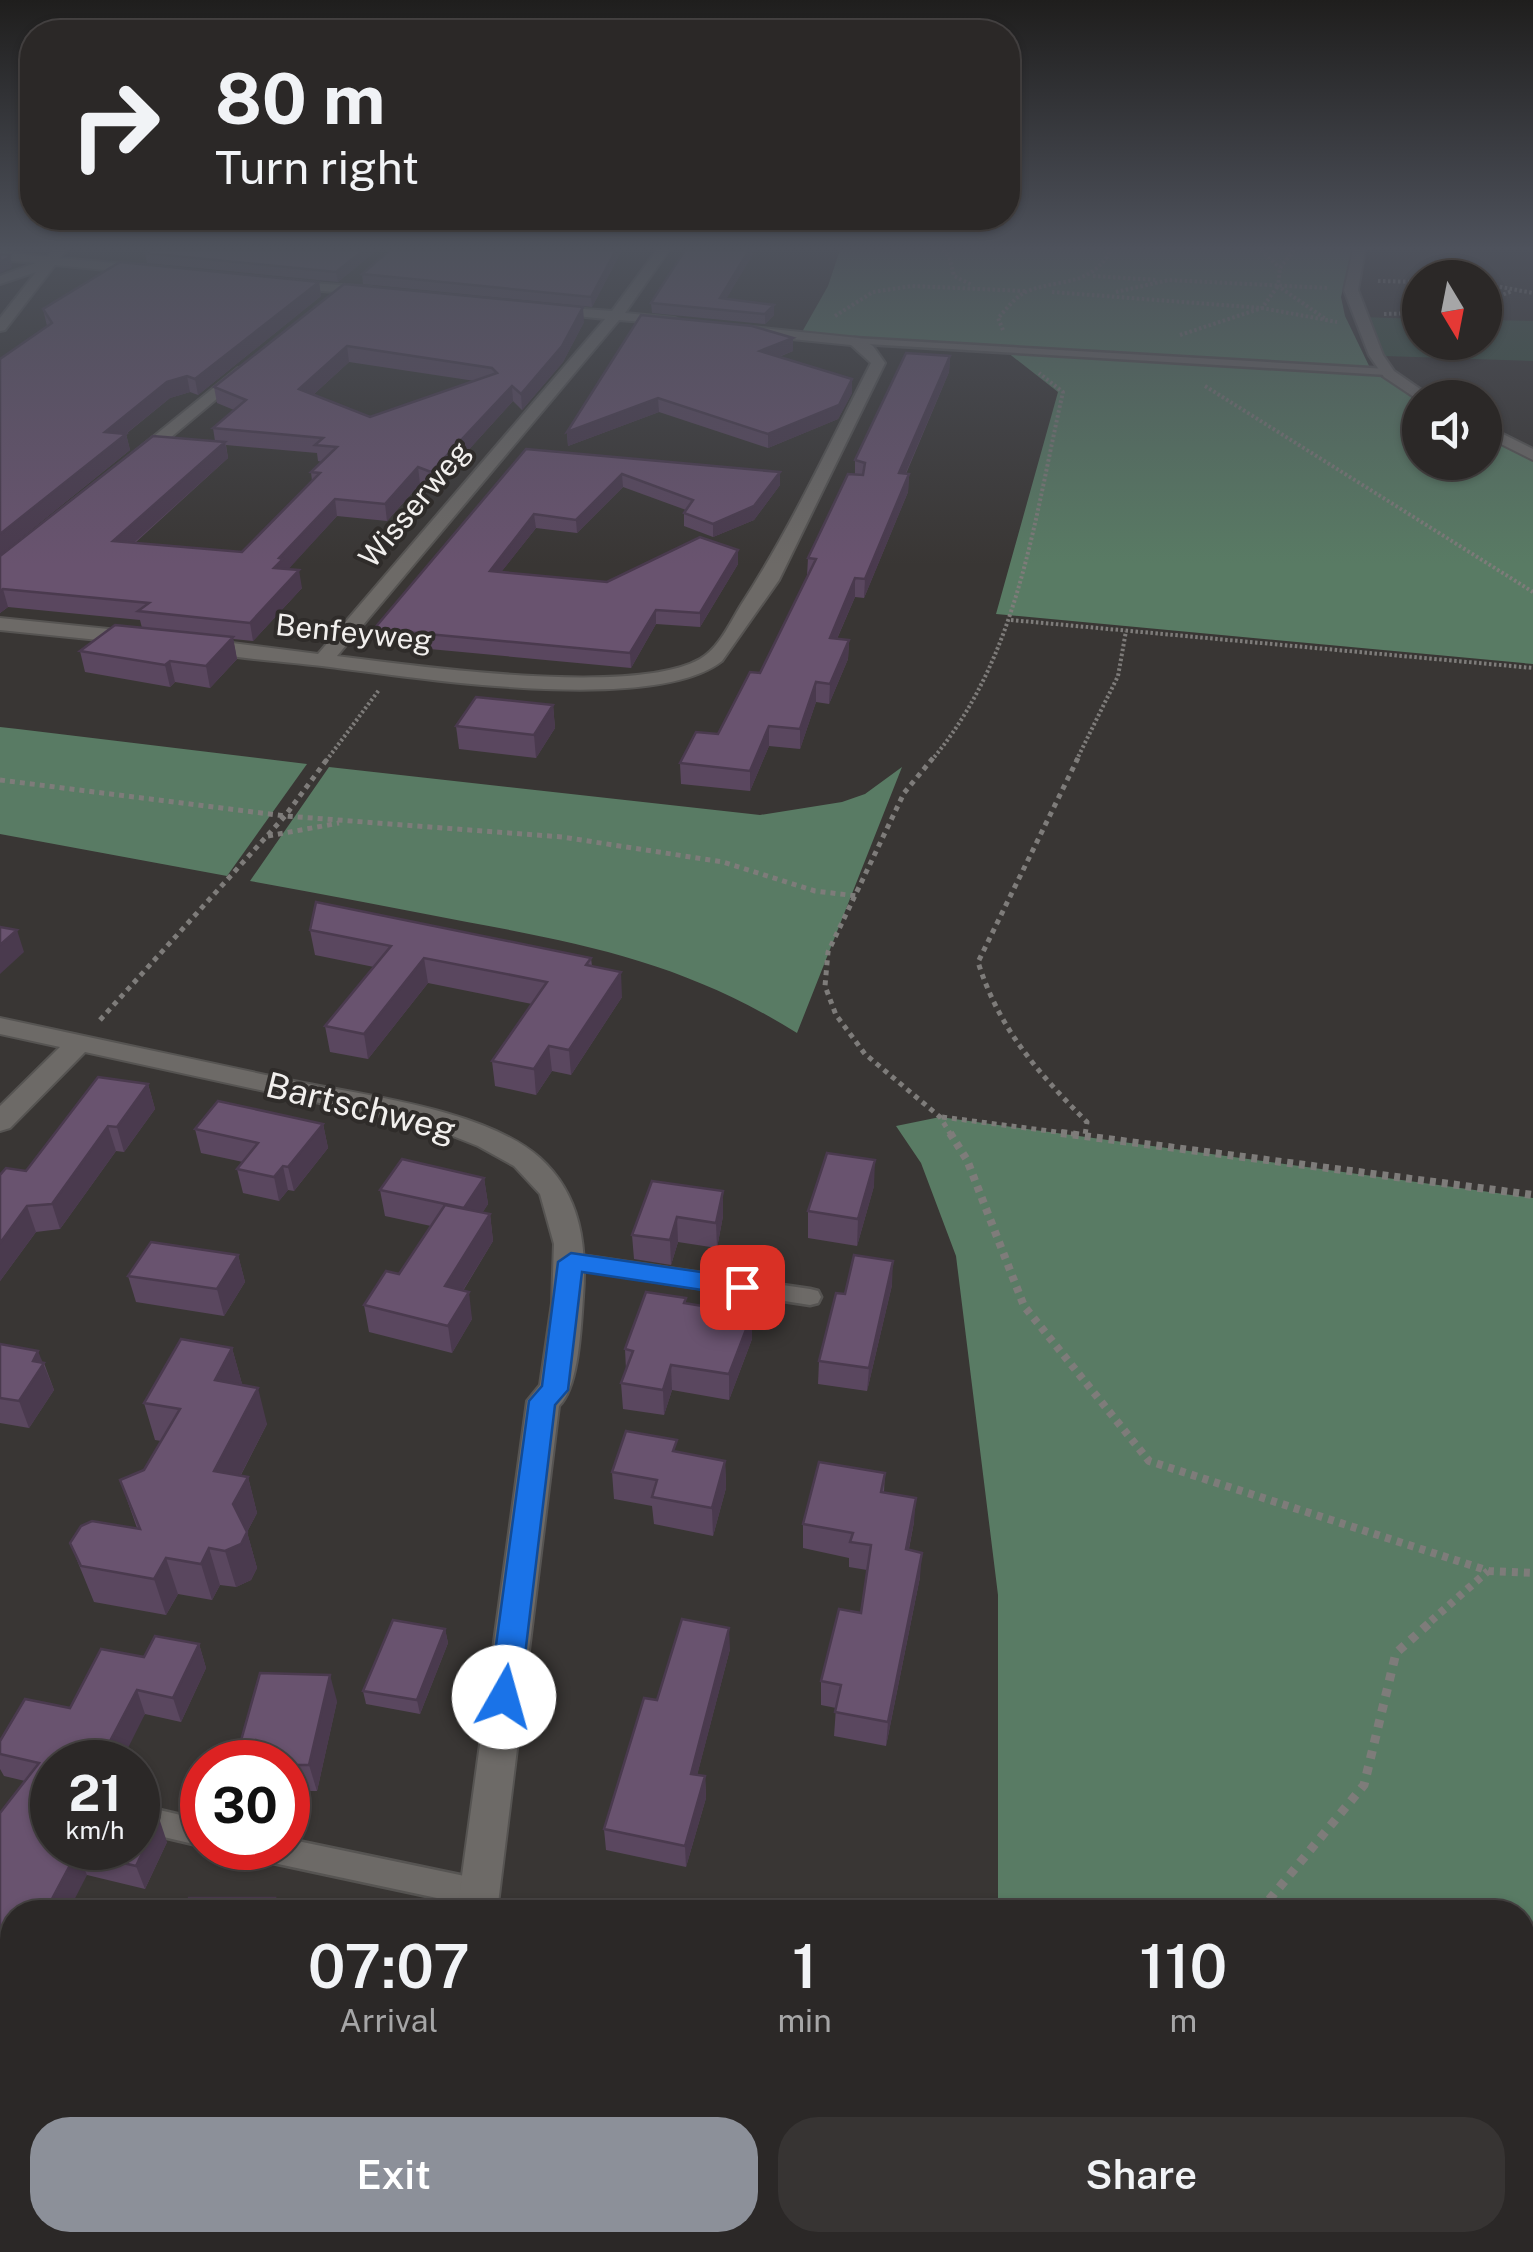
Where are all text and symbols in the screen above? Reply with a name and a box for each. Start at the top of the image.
text: 80 m [215,57,385,140]
icon: right [50,60,180,190]
text: Turn right [215,141,419,194]
north arrow [1402,260,1502,360]
map controls [1402,260,1502,480]
button: sound [1402,380,1502,480]
street label: Wisserweg [351,433,477,575]
street label: Benfeyweg [274,606,434,658]
street label: Bartschweg [262,1064,460,1150]
pin [700,1245,785,1330]
icon: arrive [715,1260,770,1315]
position arrow [452,1645,556,1749]
speed limit sign: 30 [180,1740,310,1870]
text: 21 [68,1763,122,1822]
text: km/h [66,1815,124,1845]
text: 07:07 [308,1931,470,2002]
text: 1 [792,1931,817,2002]
text: 110 [1139,1931,1227,2002]
text: Arrival [339,2002,438,2039]
text: min [777,2002,832,2039]
text: m [1169,2002,1197,2039]
button: Exit [30,2117,758,2232]
button: Share [778,2117,1505,2232]

